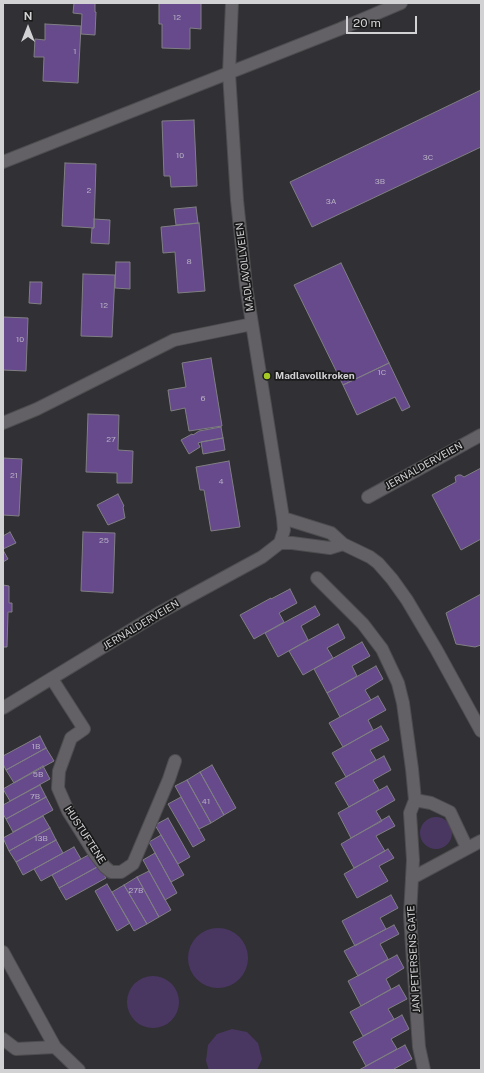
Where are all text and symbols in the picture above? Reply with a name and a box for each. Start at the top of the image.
north arrow [8,8,48,48]
scale bar [348,8,419,34]
text: N [24,10,32,22]
house number: 12 [173,13,181,23]
text: 20 m [353,16,381,30]
house number: 1 [73,47,77,57]
house number: 10 [176,151,184,161]
house number: 3C [423,153,433,163]
house number: 3B [375,177,385,187]
house number: 2 [87,186,91,196]
house number: 3A [326,197,336,207]
street label: MADLAVOLLVEIEN [234,222,256,312]
house number: 8 [186,257,192,267]
house number: 12 [100,301,108,311]
house number: 10 [16,335,24,345]
house number: 1C [378,368,386,378]
place label: Madlavollkroken [275,370,355,382]
marker: Madlavollkroken [262,371,272,381]
house number: 6 [201,394,205,404]
house number: 27 [106,435,116,445]
street label: JERNALDERVEIEN [383,440,465,492]
house number: 21 [10,471,18,481]
house number: 4 [218,477,224,487]
house number: 25 [99,536,109,546]
street label: JERNALDERVEIEN [101,598,181,652]
house number: 1B [32,742,40,752]
house number: 5B [33,770,43,780]
house number: 7B [30,792,40,802]
house number: 41 [202,797,210,807]
street label: HUSTUFTENE [62,804,108,866]
house number: 13B [34,834,48,844]
house number: 27B [129,886,143,896]
street label: JAN PETERSENS GATE [405,905,423,1013]

